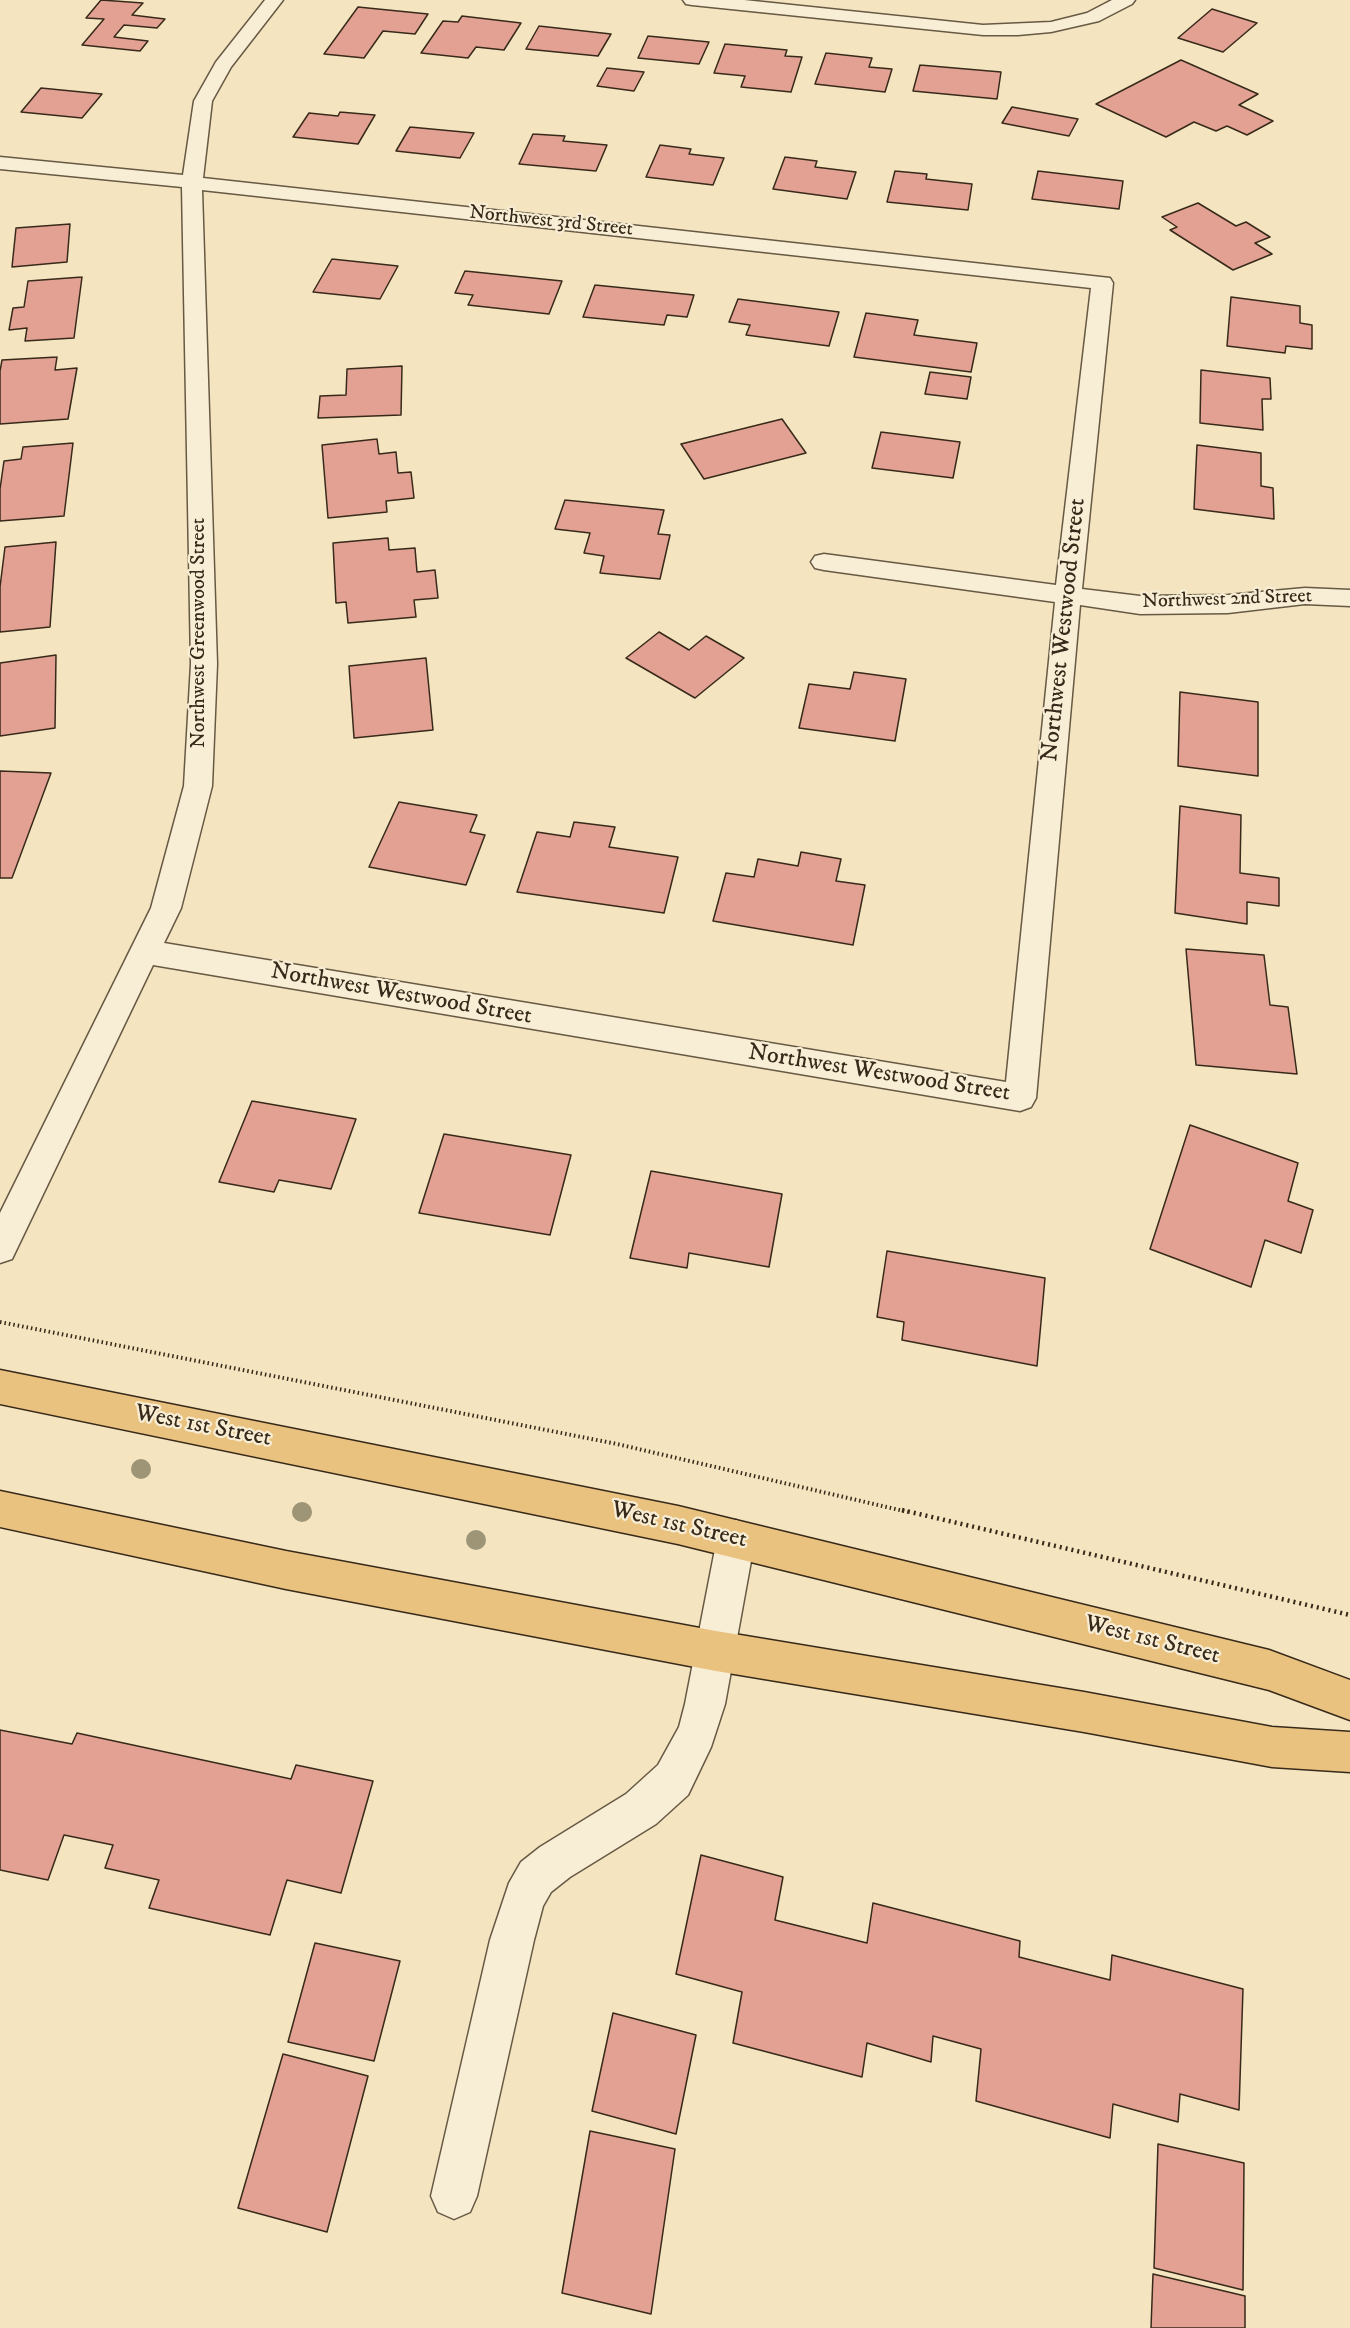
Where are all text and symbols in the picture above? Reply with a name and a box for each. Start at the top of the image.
street label: Northwest 3rd Street [468,201,634,243]
street label: Northwest Westwood Street [1037,497,1093,763]
street label: Northwest Greenwood Street [188,518,212,748]
street label: Northwest 2nd Street [1142,585,1312,615]
street label: Northwest Westwood Street [268,958,534,1032]
street label: Northwest Westwood Street [746,1039,1012,1109]
street label: West 1st Street [132,1400,274,1454]
street label: West 1st Street [609,1496,749,1556]
street label: West 1st Street [1082,1610,1222,1672]

